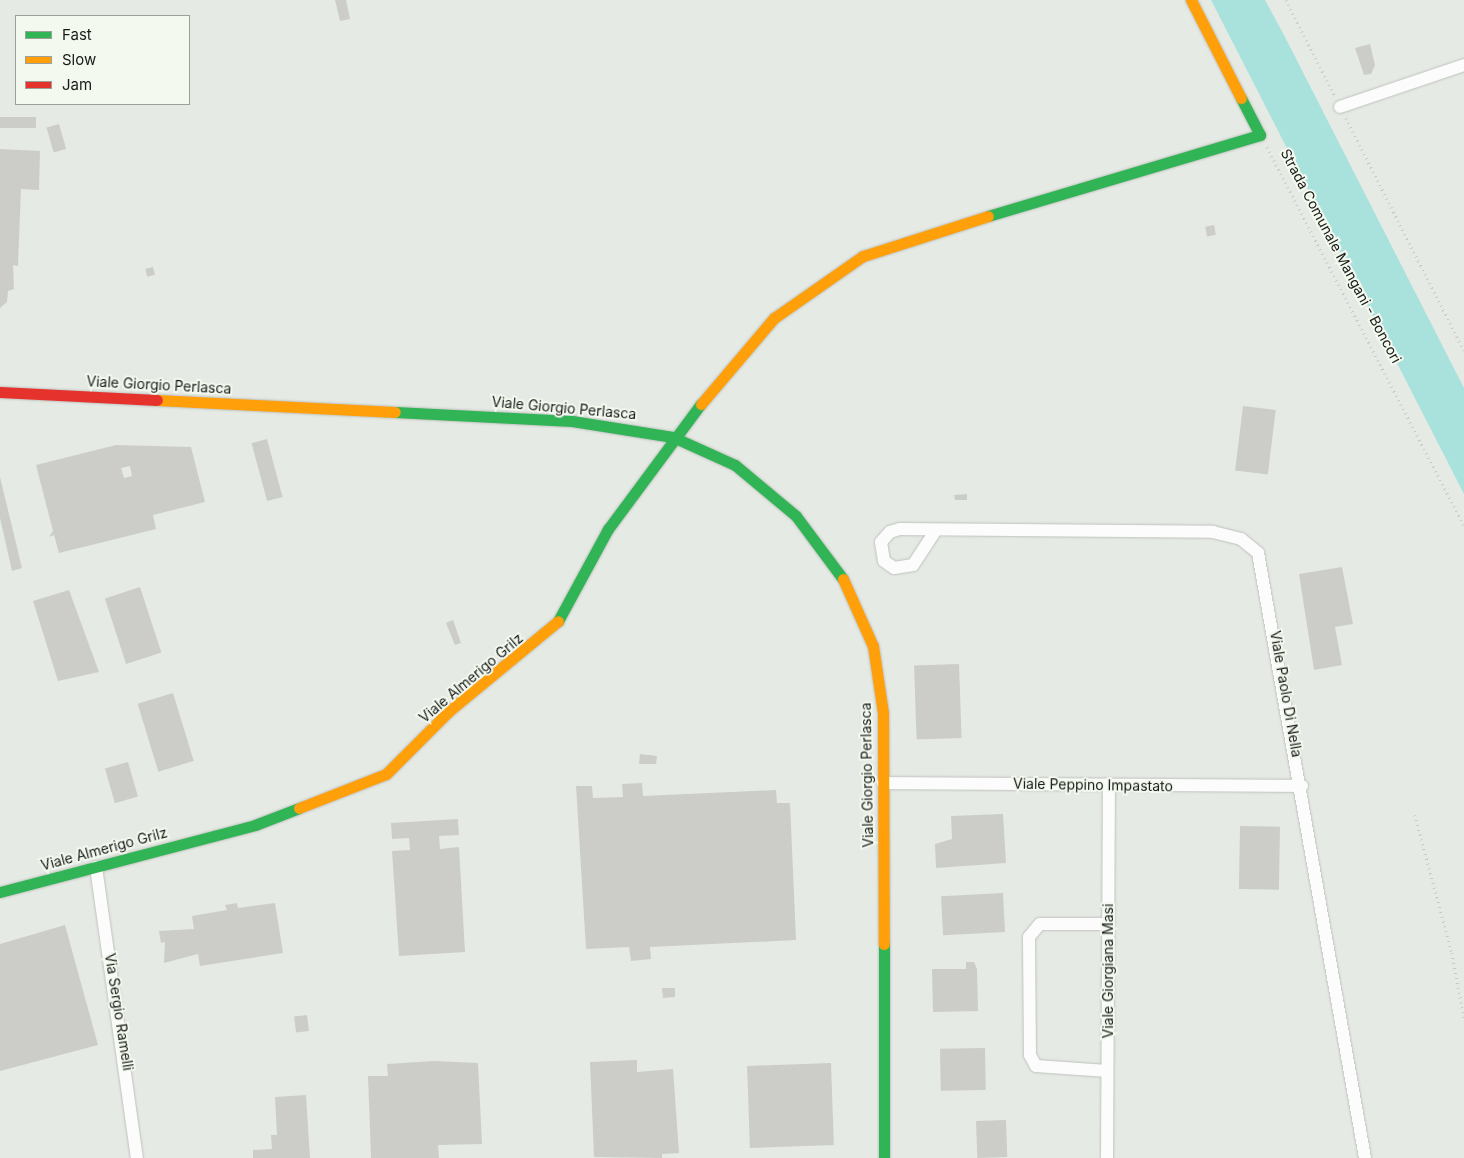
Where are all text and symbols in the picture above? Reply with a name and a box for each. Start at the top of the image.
legend [15,15,190,105]
text: Fast [62,25,92,44]
text: Slow [62,50,96,69]
text: Jam [62,75,92,94]
street label: Strada Comunale Mangani - Boncori [1277,146,1405,366]
street label: Viale Giorgio Perlasca [86,373,232,397]
street label: Viale Giorgio Perlasca [491,393,637,423]
street label: Viale Paolo Di Nella [1267,629,1305,759]
street label: Viale Almerigo Grilz [416,630,526,726]
street label: Viale Giorgio Perlasca [857,702,877,848]
street label: Viale Peppino Impastato [1013,775,1173,795]
street label: Viale Almerigo Grilz [39,824,169,874]
street label: Viale Giorgiana Masi [1100,904,1116,1038]
street label: Via Sergio Ramelli [101,952,137,1072]

